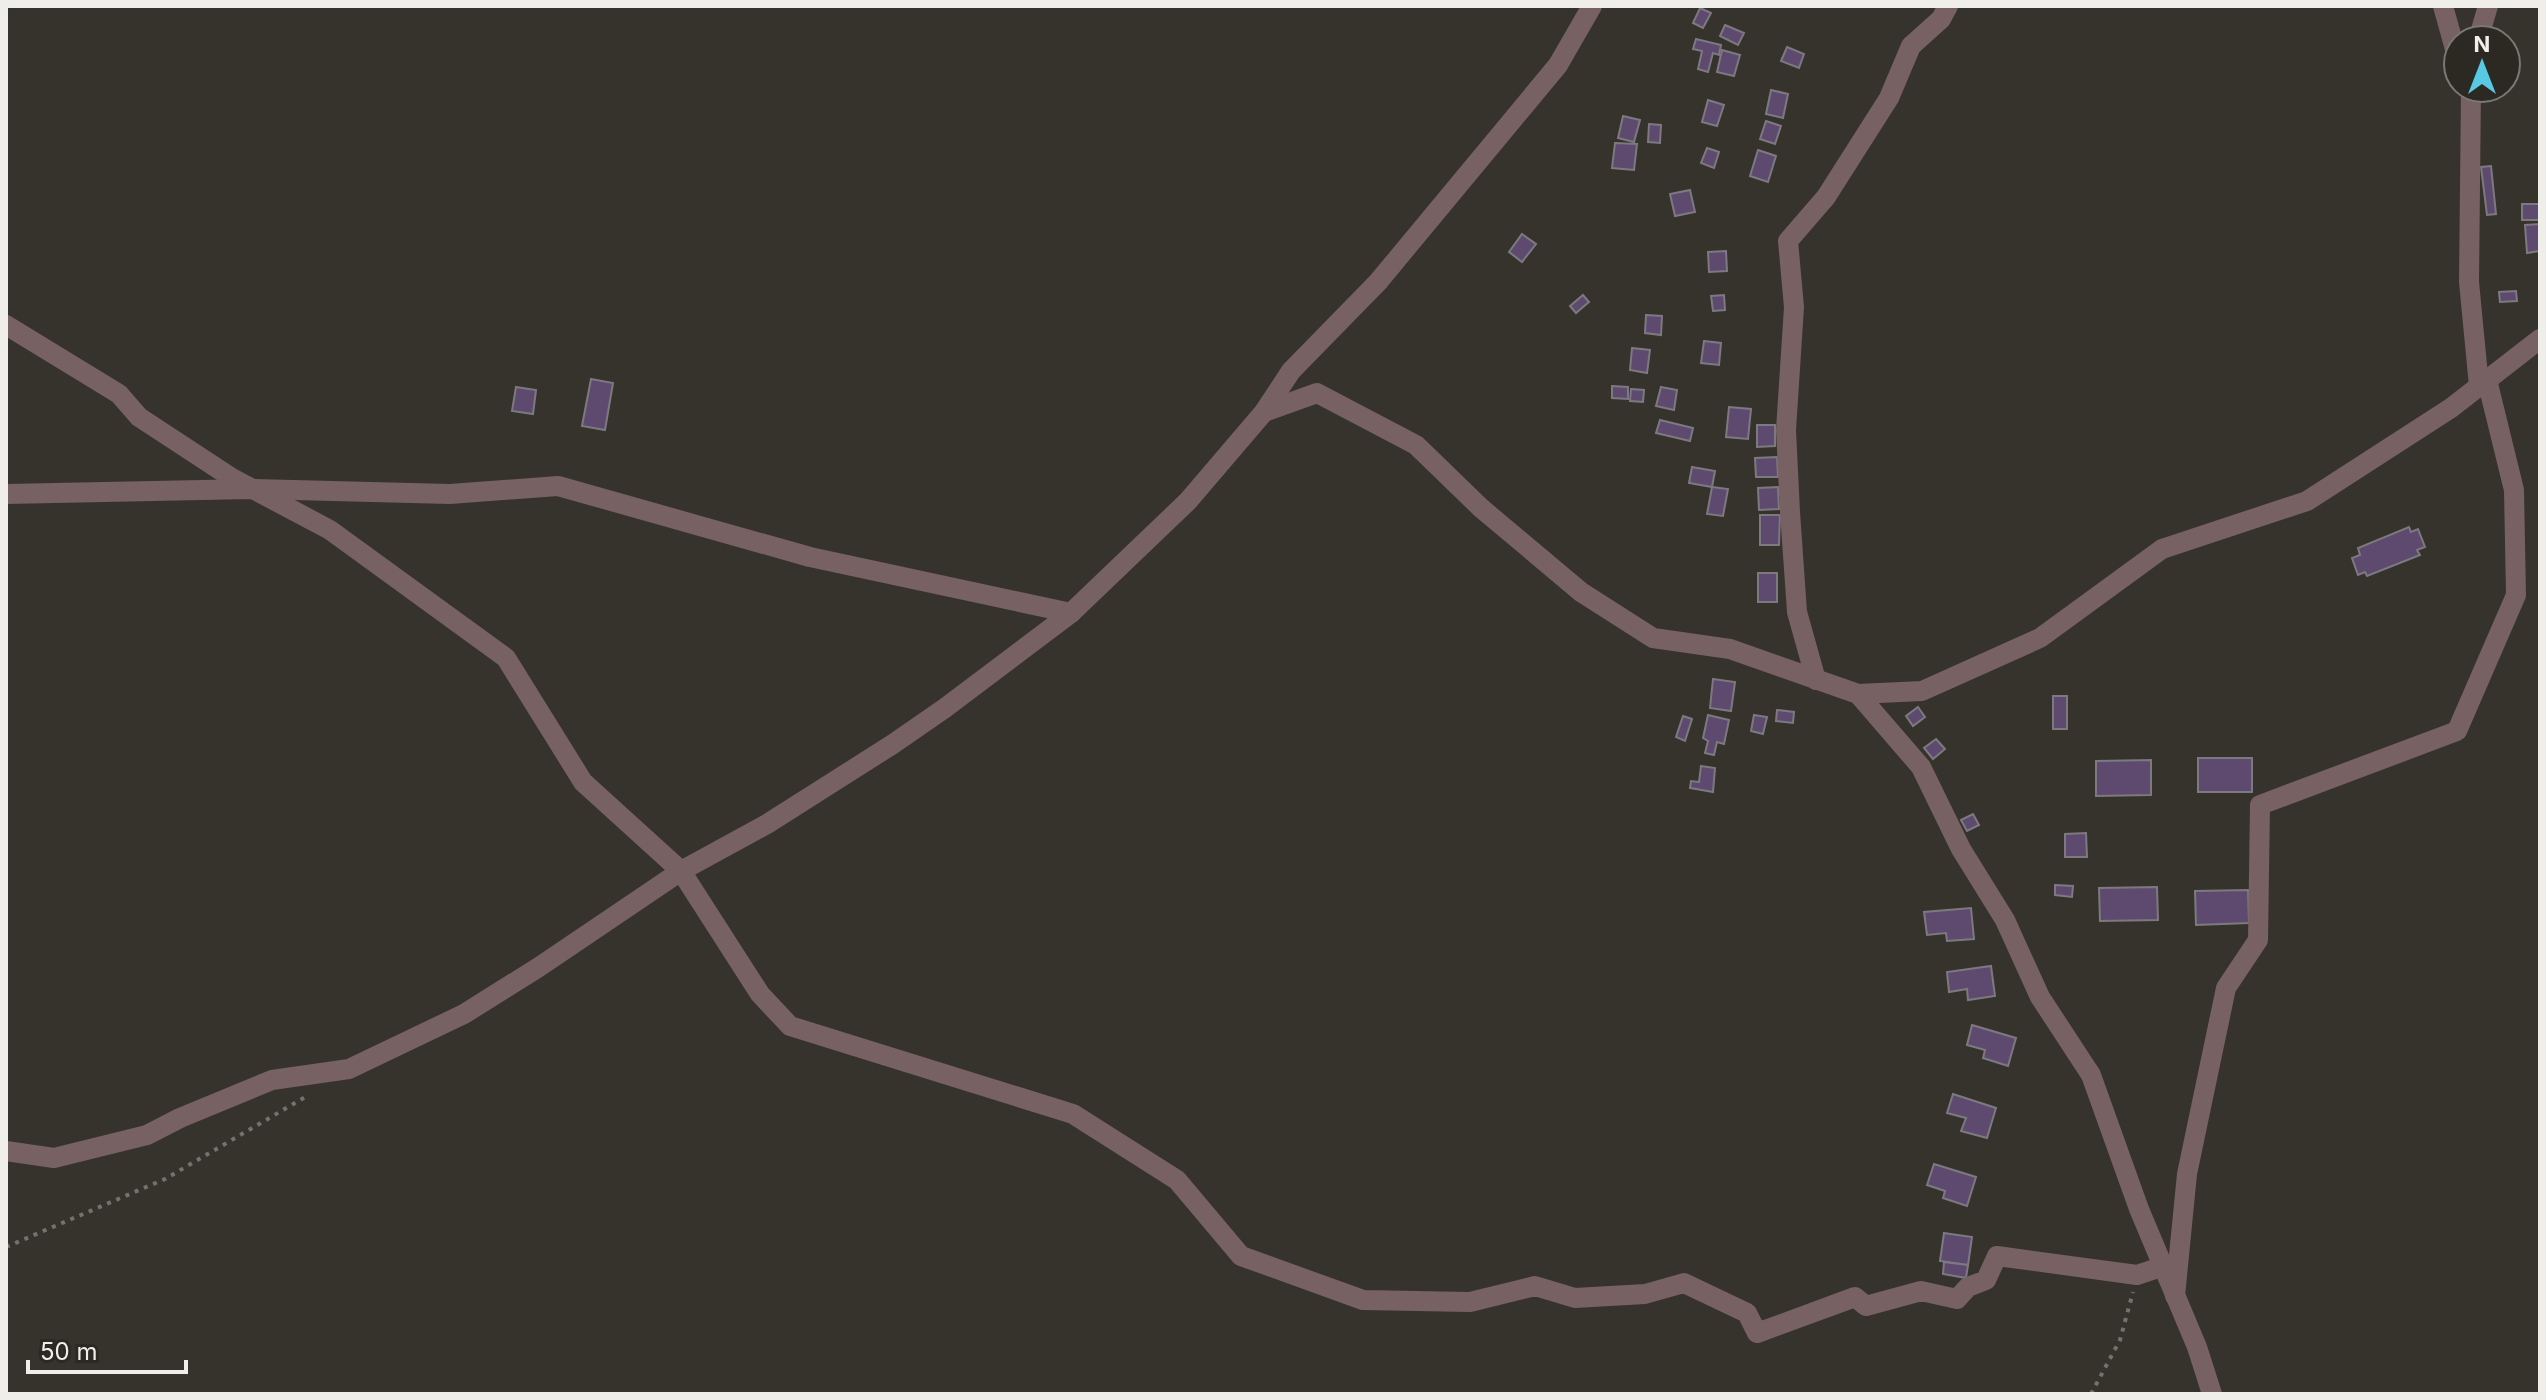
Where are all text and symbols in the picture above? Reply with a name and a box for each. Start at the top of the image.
north arrow [2442,24,2522,104]
text: N [2474,31,2490,57]
scale bar [28,1324,186,1374]
text: 50 m [40,1337,98,1366]

